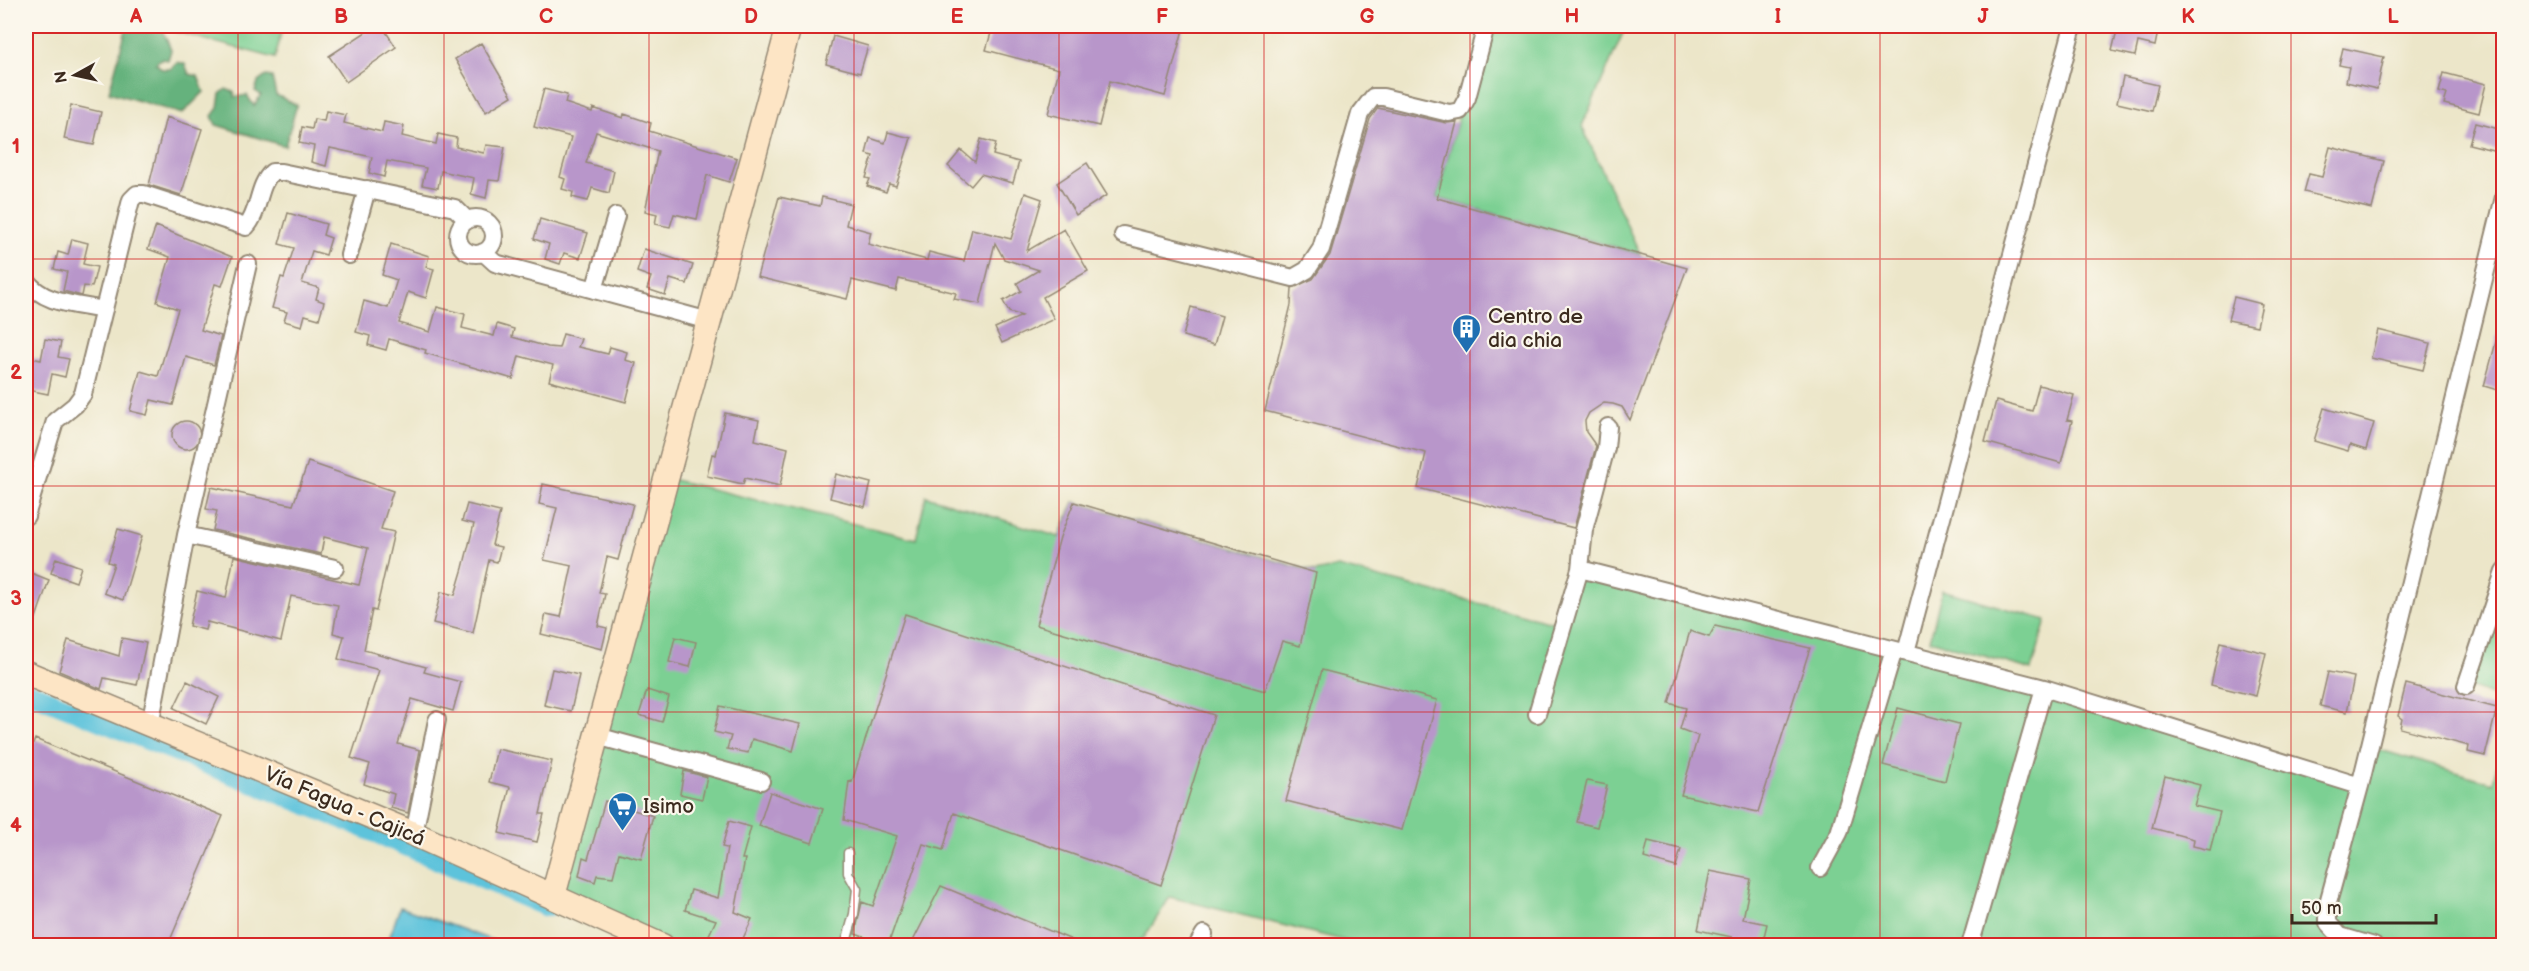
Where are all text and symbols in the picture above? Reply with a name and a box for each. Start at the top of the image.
text: A [129,5,143,29]
text: B [334,5,348,29]
text: C [539,5,553,29]
text: D [744,5,758,29]
text: E [951,5,964,29]
text: F [1156,5,1168,29]
text: G [1360,5,1375,29]
text: H [1565,5,1579,29]
text: I [1775,5,1781,29]
text: J [1978,5,1990,29]
text: K [2181,5,2195,29]
text: L [2387,5,2399,29]
north arrow [45,45,105,105]
text: N [51,70,72,84]
text: 1 [12,135,20,159]
place label: Centro de dia chia [1488,304,1583,353]
building icon: Centro de dia chia [1451,312,1483,354]
text: 2 [10,361,22,385]
text: 3 [10,587,22,611]
street label: Vía Fagua - Cajicá [261,761,429,852]
supermarket icon: Isimo [606,790,638,832]
place label: Isimo [643,794,694,819]
text: 4 [10,814,22,838]
scale bar [2292,887,2436,925]
text: 50 m [2301,898,2342,919]

